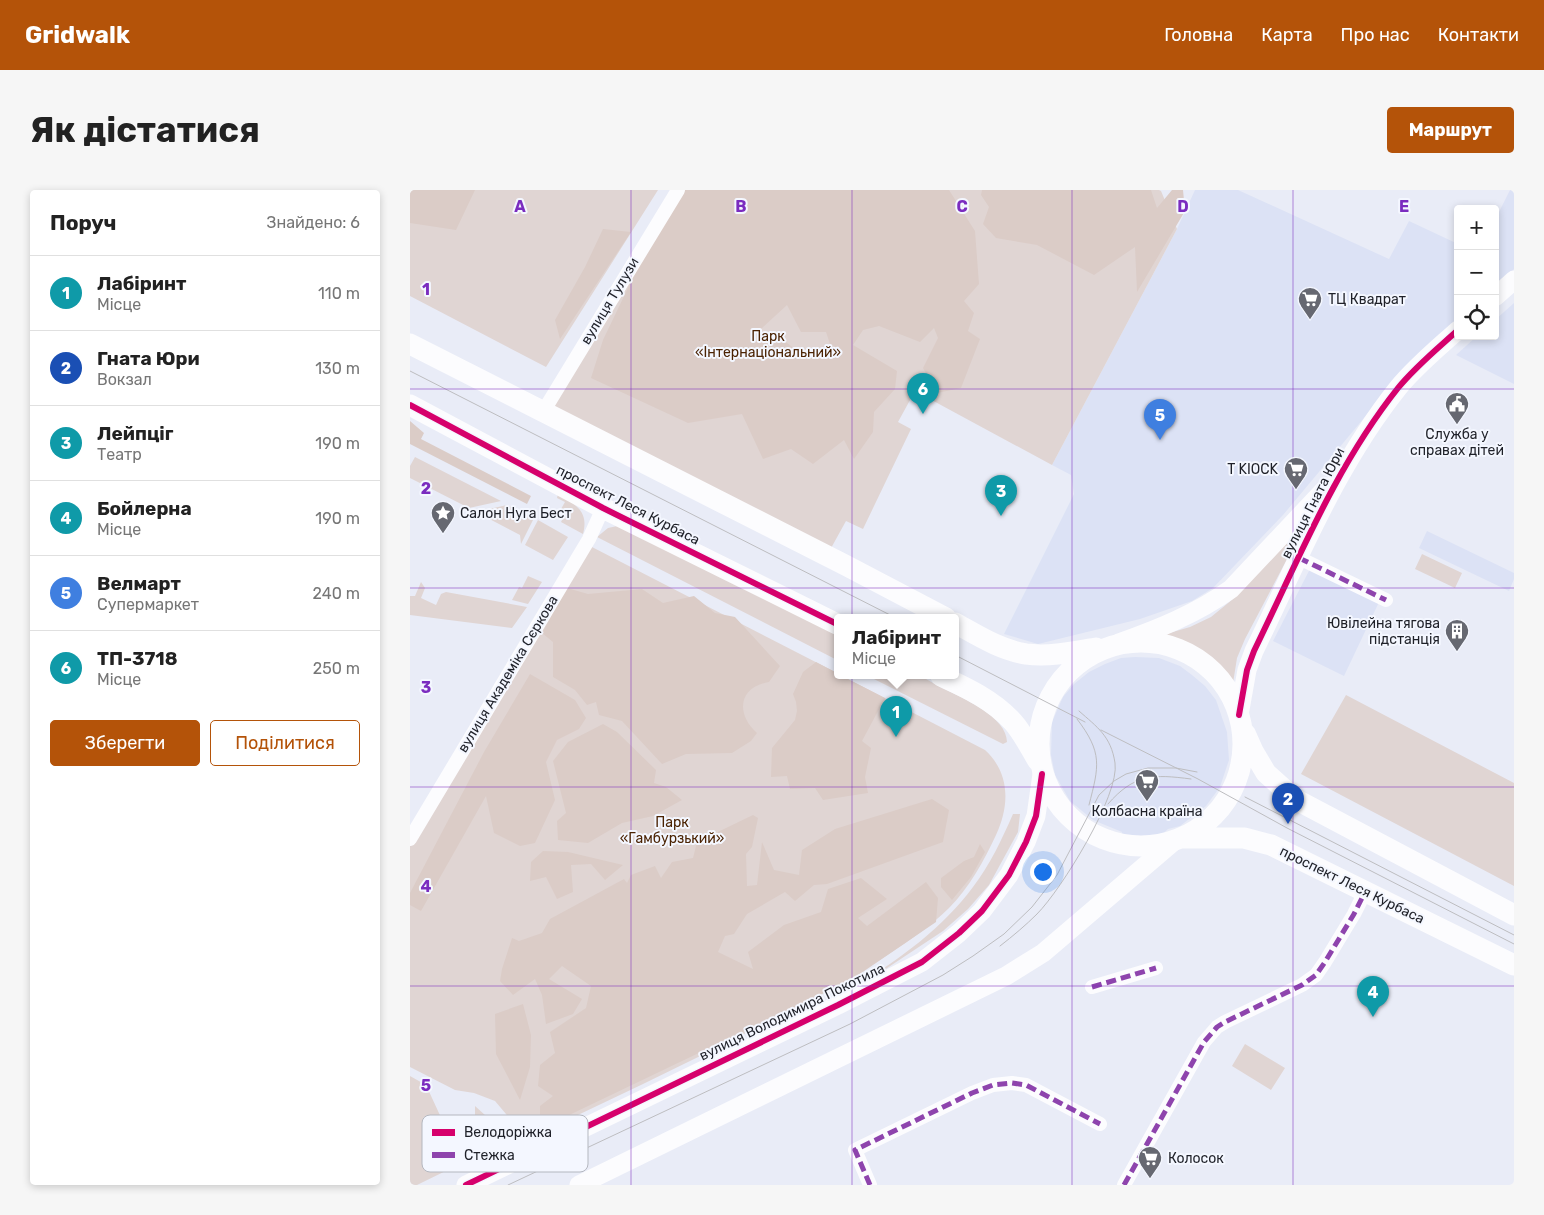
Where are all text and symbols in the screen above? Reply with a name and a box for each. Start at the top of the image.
text: Gridwalk [25,21,130,49]
text: Головна [1164,24,1233,46]
text: Карта [1261,24,1313,46]
text: Про нас [1341,24,1410,46]
text: Контакти [1438,24,1519,46]
button: Маршрут [1387,107,1514,153]
text: Як дістатися [30,109,260,151]
text: A [514,197,526,216]
text: B [735,197,747,216]
text: C [956,197,968,216]
text: D [1177,197,1189,216]
text: E [1399,197,1409,216]
map controls [1454,205,1499,340]
button: + [1454,205,1499,250]
text: Поруч [50,210,116,235]
text: Знайдено: 6 [267,213,360,232]
button: − [1454,250,1499,295]
street label: вулиця Тулузи [577,254,643,348]
text: Лабіринт [97,272,186,295]
text: 1 [422,280,430,299]
text: 1 [62,284,70,303]
text: 110 m [318,284,360,303]
supermarket icon: ТЦ Квадрат [1297,286,1323,320]
place label: ТЦ Квадрат [1328,291,1406,308]
text: Місце [97,295,141,314]
button: locate [1454,295,1499,340]
park label: Парк «Інтернаціональний» [695,328,841,361]
text: Гната Юри [97,347,200,370]
text: 2 [61,359,71,378]
text: 130 m [315,359,360,378]
text: Вокзал [97,370,152,389]
pin: 6 [907,373,939,414]
public building icon: Служба у справах дітей [1444,391,1470,425]
pin: 5 [1144,399,1176,440]
text: Лейпціг [97,422,174,445]
place label: Служба у справах дітей [1410,426,1504,459]
text: 3 [61,434,71,453]
text: 190 m [315,434,360,453]
text: Театр [97,445,142,464]
street label: вулиця Гната Юри [1278,445,1348,561]
supermarket icon: T KIOCK [1283,456,1309,490]
street label: проспект Леся Курбаса [553,461,703,549]
place label: T KIOCK [1227,461,1279,478]
pin: 3 [985,475,1017,516]
text: 2 [421,479,431,498]
text: Бойлерна [97,497,192,520]
place icon: Салон Нуга Бест [430,500,456,534]
place label: Салон Нуга Бест [460,505,572,522]
text: 4 [61,509,71,528]
text: 190 m [315,509,360,528]
text: Місце [97,520,141,539]
text: Велмарт [97,572,181,595]
text: 5 [61,584,71,603]
text: 240 m [313,584,360,603]
street label: вулиця Академіка Сєркова [454,592,562,756]
text: Супермаркет [97,595,199,614]
popup [834,614,959,679]
place label: Ювілейна тягова підстанція [1327,615,1440,648]
building icon: Ювілейна тягова підстанція [1444,618,1470,652]
text: Лабіринт [852,626,941,649]
text: ТП-3718 [97,647,178,670]
text: Місце [852,649,896,668]
text: 6 [61,659,71,678]
text: 250 m [313,659,360,678]
text: Місце [97,670,141,689]
text: 3 [421,678,431,697]
pin: 1 [880,696,912,737]
button: Зберегти [50,720,200,766]
button: Поділитися [210,720,360,766]
supermarket icon: Колбасна країна [1134,768,1160,802]
pin: 2 [1272,783,1304,824]
place label: Колбасна країна [1091,803,1203,820]
park label: Парк «Гамбурзький» [620,814,724,847]
street label: проспект Леся Курбаса [1277,843,1427,927]
your location [1030,859,1056,885]
text: 4 [421,877,432,896]
street label: вулиця Володимира Покотила [697,960,887,1064]
pin: 4 [1357,976,1389,1017]
text: 5 [421,1076,431,1095]
legend [422,1115,588,1172]
text: Велодоріжка [464,1124,552,1141]
supermarket icon: Колосок [1137,1145,1163,1179]
text: Стежка [464,1147,515,1164]
place label: Колосок [1168,1150,1224,1167]

